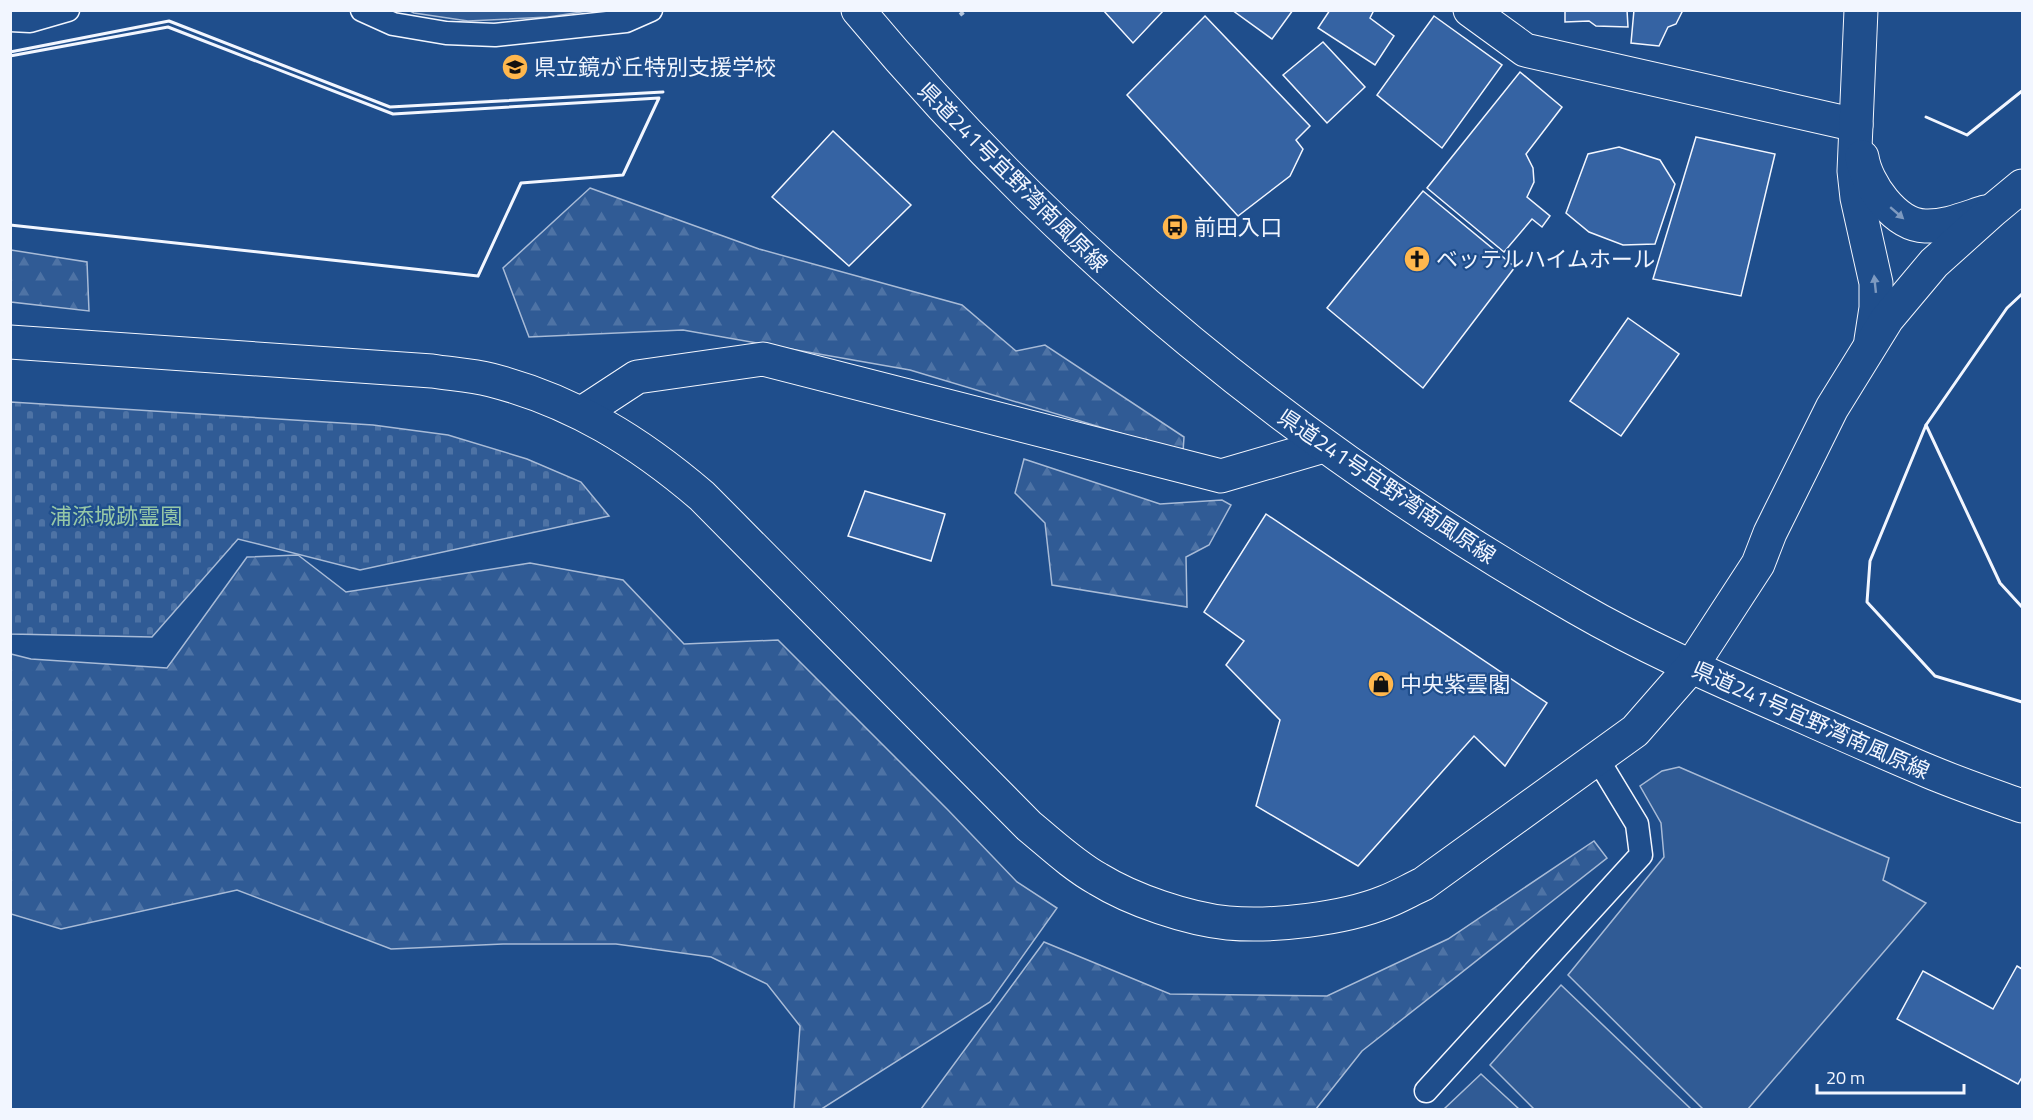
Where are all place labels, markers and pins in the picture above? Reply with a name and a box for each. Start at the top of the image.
place label: 県立鏡が丘特別支援学校 [534,50,776,84]
school or university icon: 県立鏡が丘特別支援学校 [500,52,530,82]
place label: 前田入口 [1194,210,1282,244]
bus stop icon: 前田入口 [1160,212,1190,242]
place label: ベッテルハイムホール [1436,242,1655,276]
church icon: ベッテルハイムホール [1402,244,1432,274]
place label: 中央紫雲閣 [1400,667,1510,701]
shop icon: 中央紫雲閣 [1366,669,1396,699]

